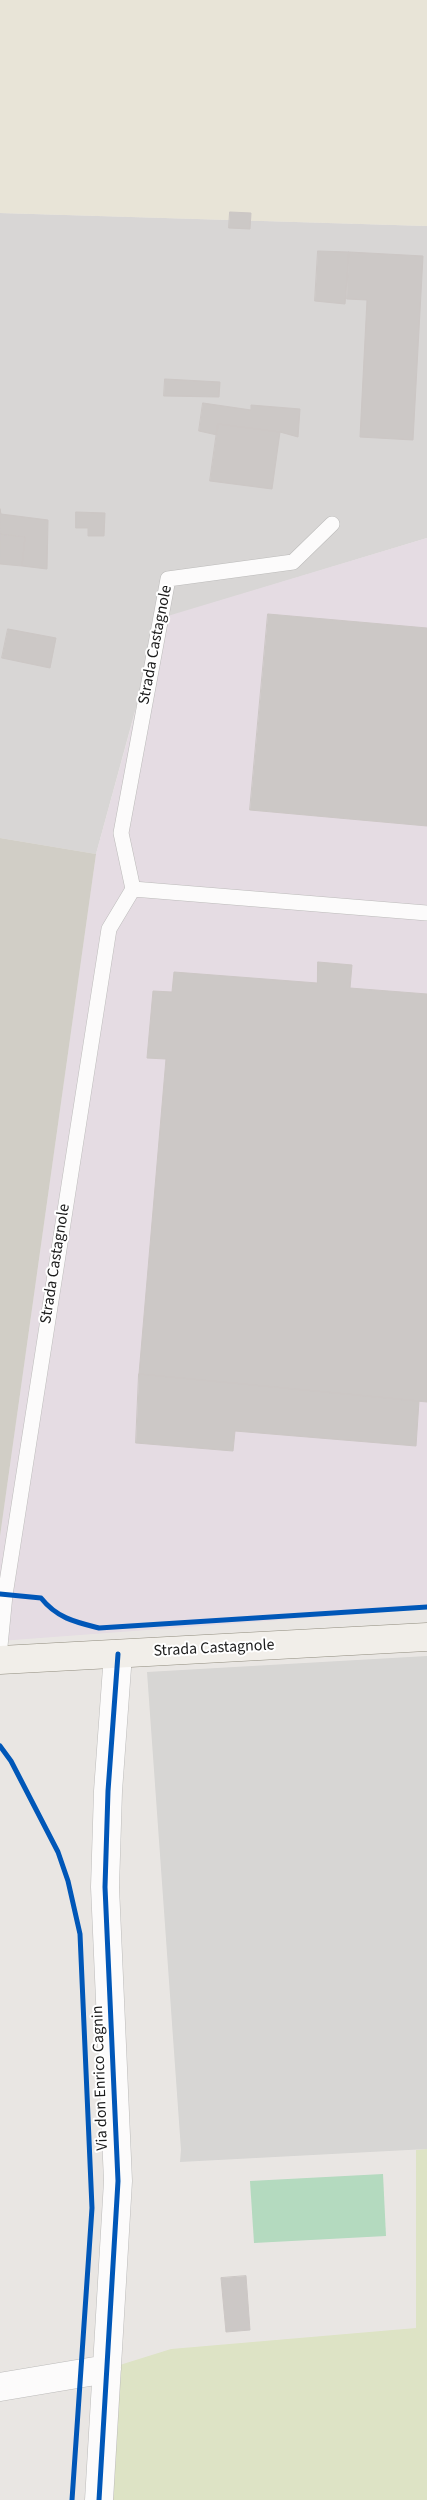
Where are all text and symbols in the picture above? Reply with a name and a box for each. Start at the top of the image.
street label: Strada Castagnole [135,584,177,706]
street label: Strada Castagnole [37,1203,75,1325]
street label: Strada Castagnole [153,1636,275,1662]
street label: Via don Enrico Cagnin [89,2005,113,2151]

